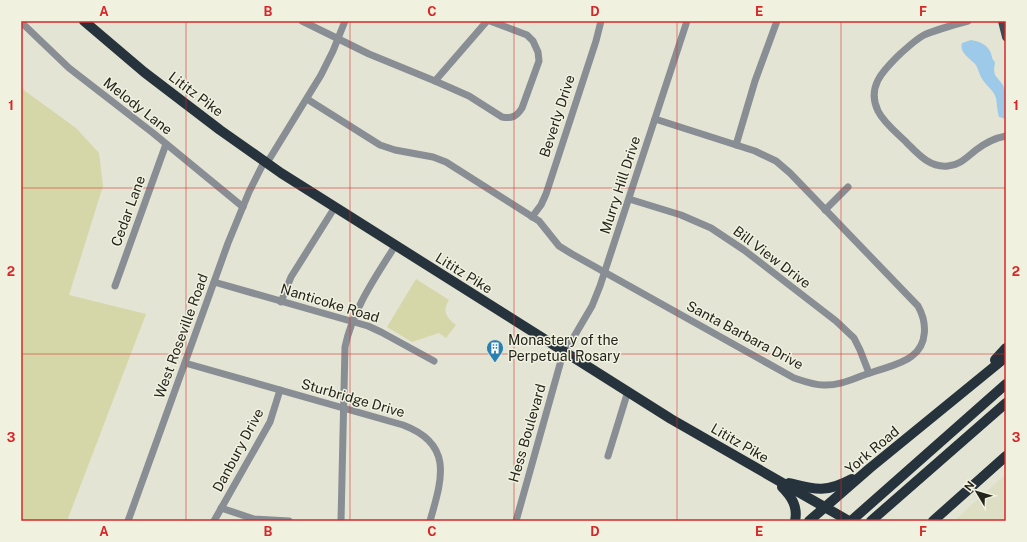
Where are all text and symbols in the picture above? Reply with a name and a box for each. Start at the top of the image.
text: A [99,4,109,19]
text: B [264,4,273,19]
text: C [427,4,437,19]
text: D [590,4,600,19]
text: E [755,4,763,19]
text: F [919,4,927,19]
street label: Lititz Pike [166,68,226,120]
street label: Beverly Drive [536,73,578,159]
street label: Melody Lane [100,74,176,138]
text: 1 [8,98,14,113]
text: 1 [1013,98,1019,113]
street label: Murry Hill Drive [597,134,643,236]
street label: Cedar Lane [108,173,148,249]
street label: Bill View Drive [730,223,814,291]
street label: Lititz Pike [433,249,495,297]
text: 2 [7,264,15,279]
text: 2 [1012,264,1020,279]
street label: West Roseville Road [151,272,211,400]
street label: Nanticoke Road [279,280,381,326]
street label: Santa Barbara Drive [684,297,806,373]
place label: Monastery of the Perpetual Rosary [508,332,621,364]
building icon: Monastery of the Perpetual Rosary [485,338,505,363]
street label: Sturbridge Drive [299,376,407,420]
street label: Hess Boulevard [505,382,549,484]
street label: Danbury Drive [209,406,267,494]
street label: Lititz Pike [708,420,772,466]
street label: York Road [842,423,902,477]
text: 3 [7,430,16,445]
text: 3 [1012,430,1021,445]
north arrow [957,472,997,512]
text: N [962,479,976,493]
text: A [99,524,109,539]
text: B [264,524,273,539]
text: C [427,524,437,539]
text: D [590,524,600,539]
text: E [755,524,763,539]
text: F [919,524,927,539]

